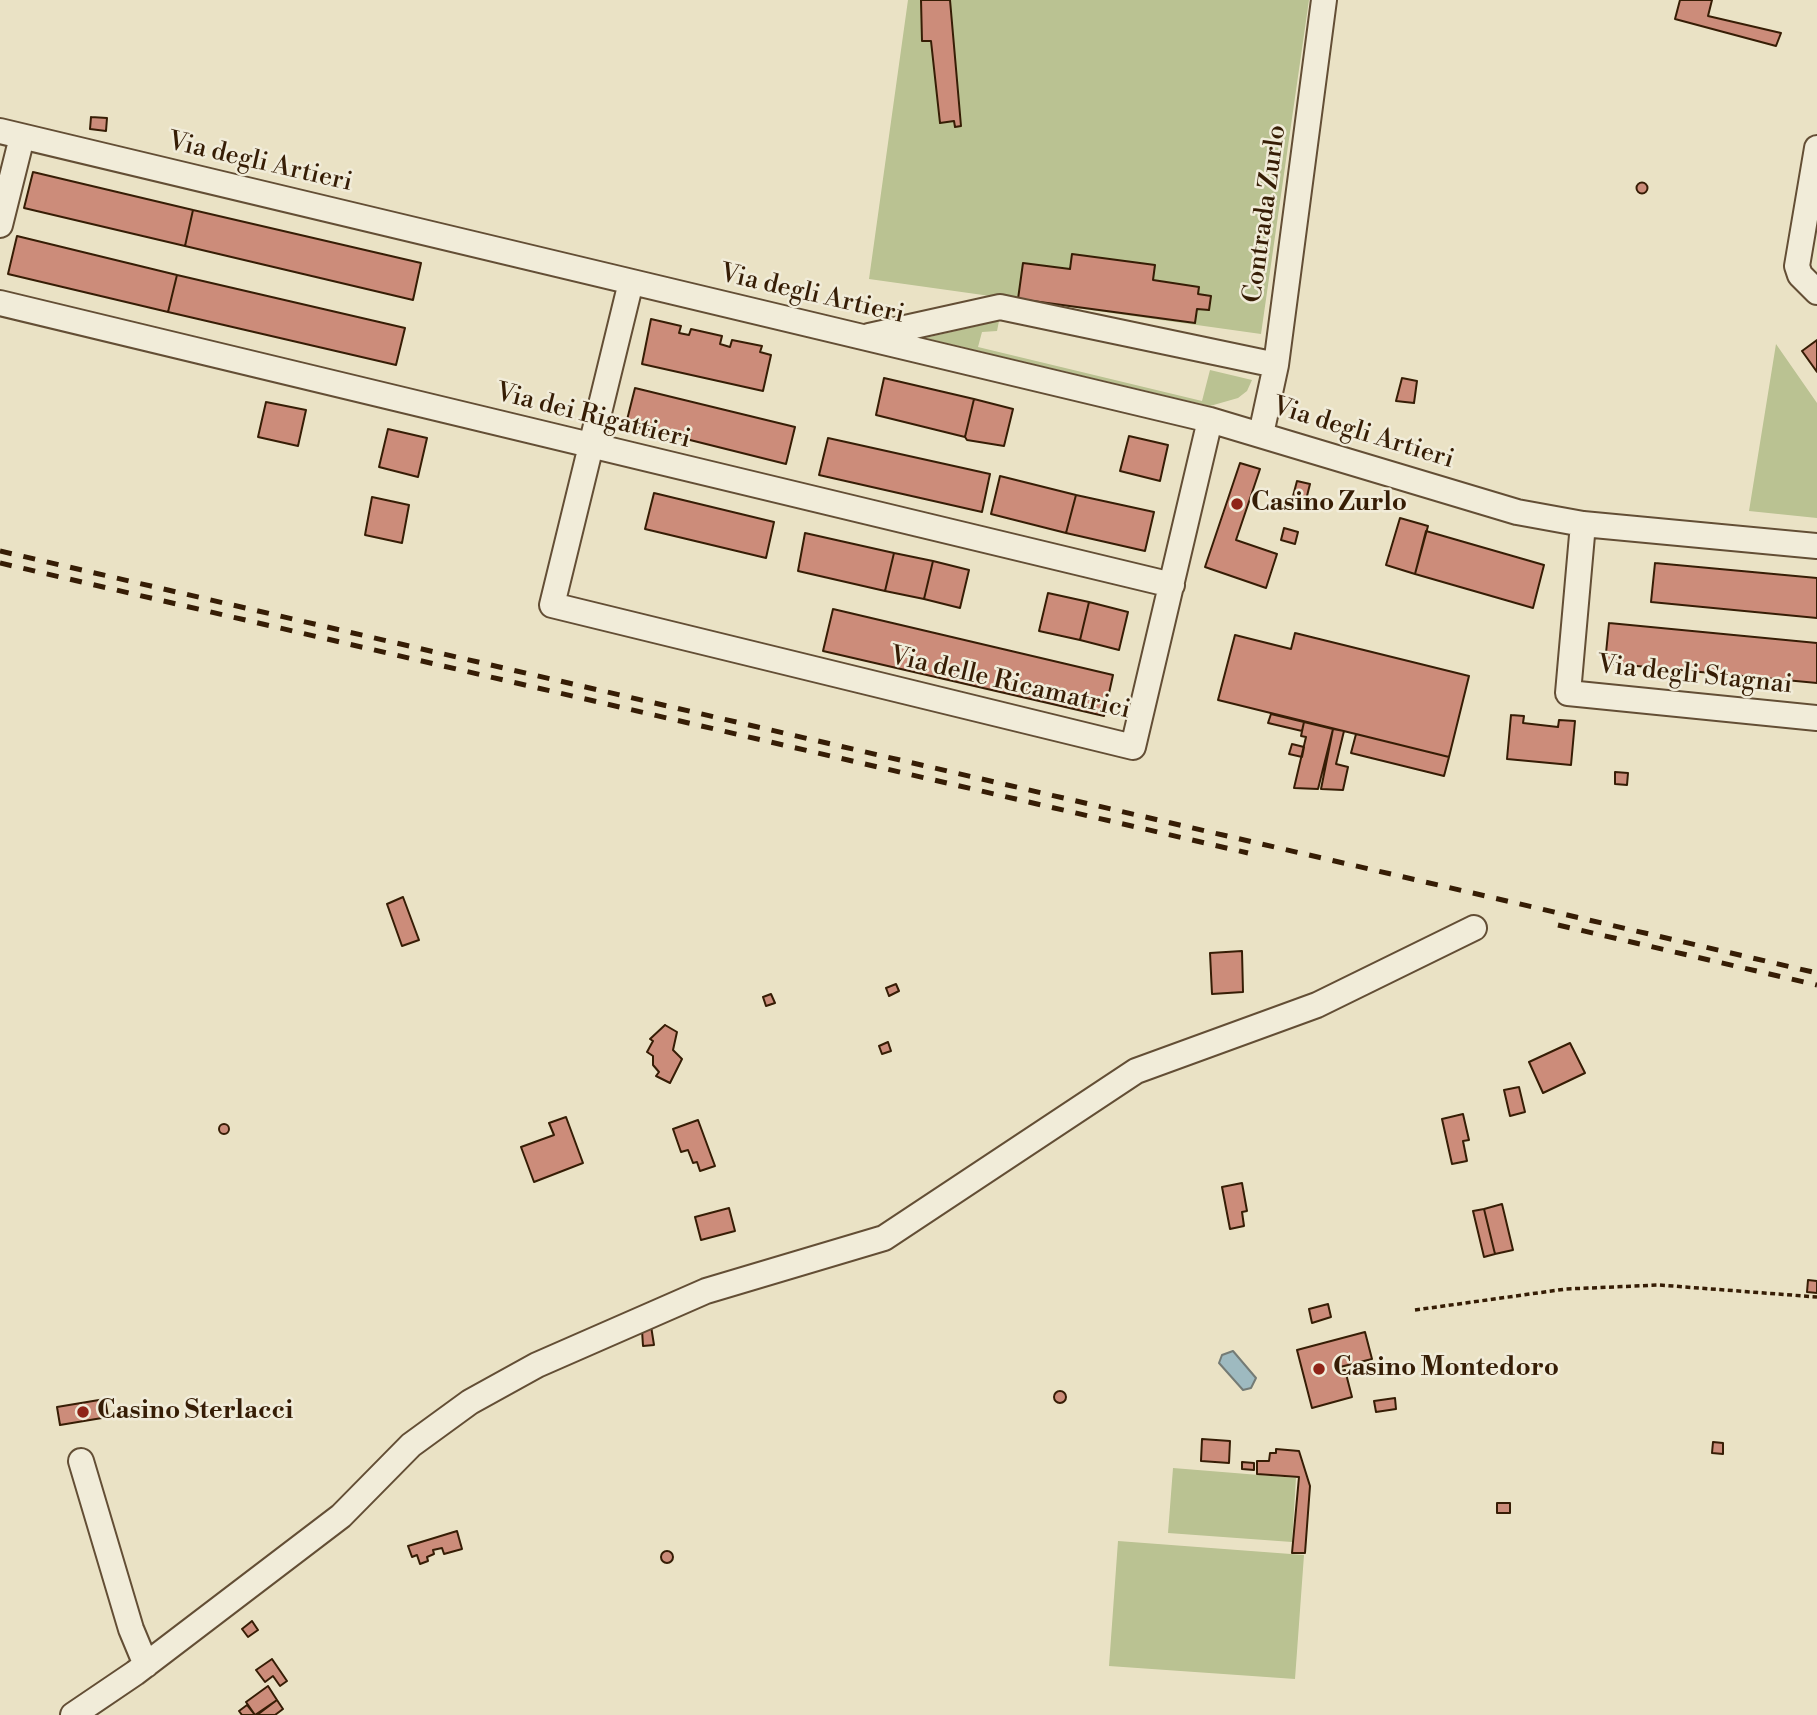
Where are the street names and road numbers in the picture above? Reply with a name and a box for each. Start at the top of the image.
street label: Contrada Zurlo [1238,123,1294,305]
street label: Via degli Artieri [165,127,355,199]
street label: Via degli Artieri [717,259,907,331]
street label: Via dei Rigattieri [492,378,694,456]
street label: Via degli Artieri [1268,392,1458,476]
street label: Via delle Ricamatrici [887,641,1133,727]
street label: Via degli Stagnai [1596,650,1794,702]

